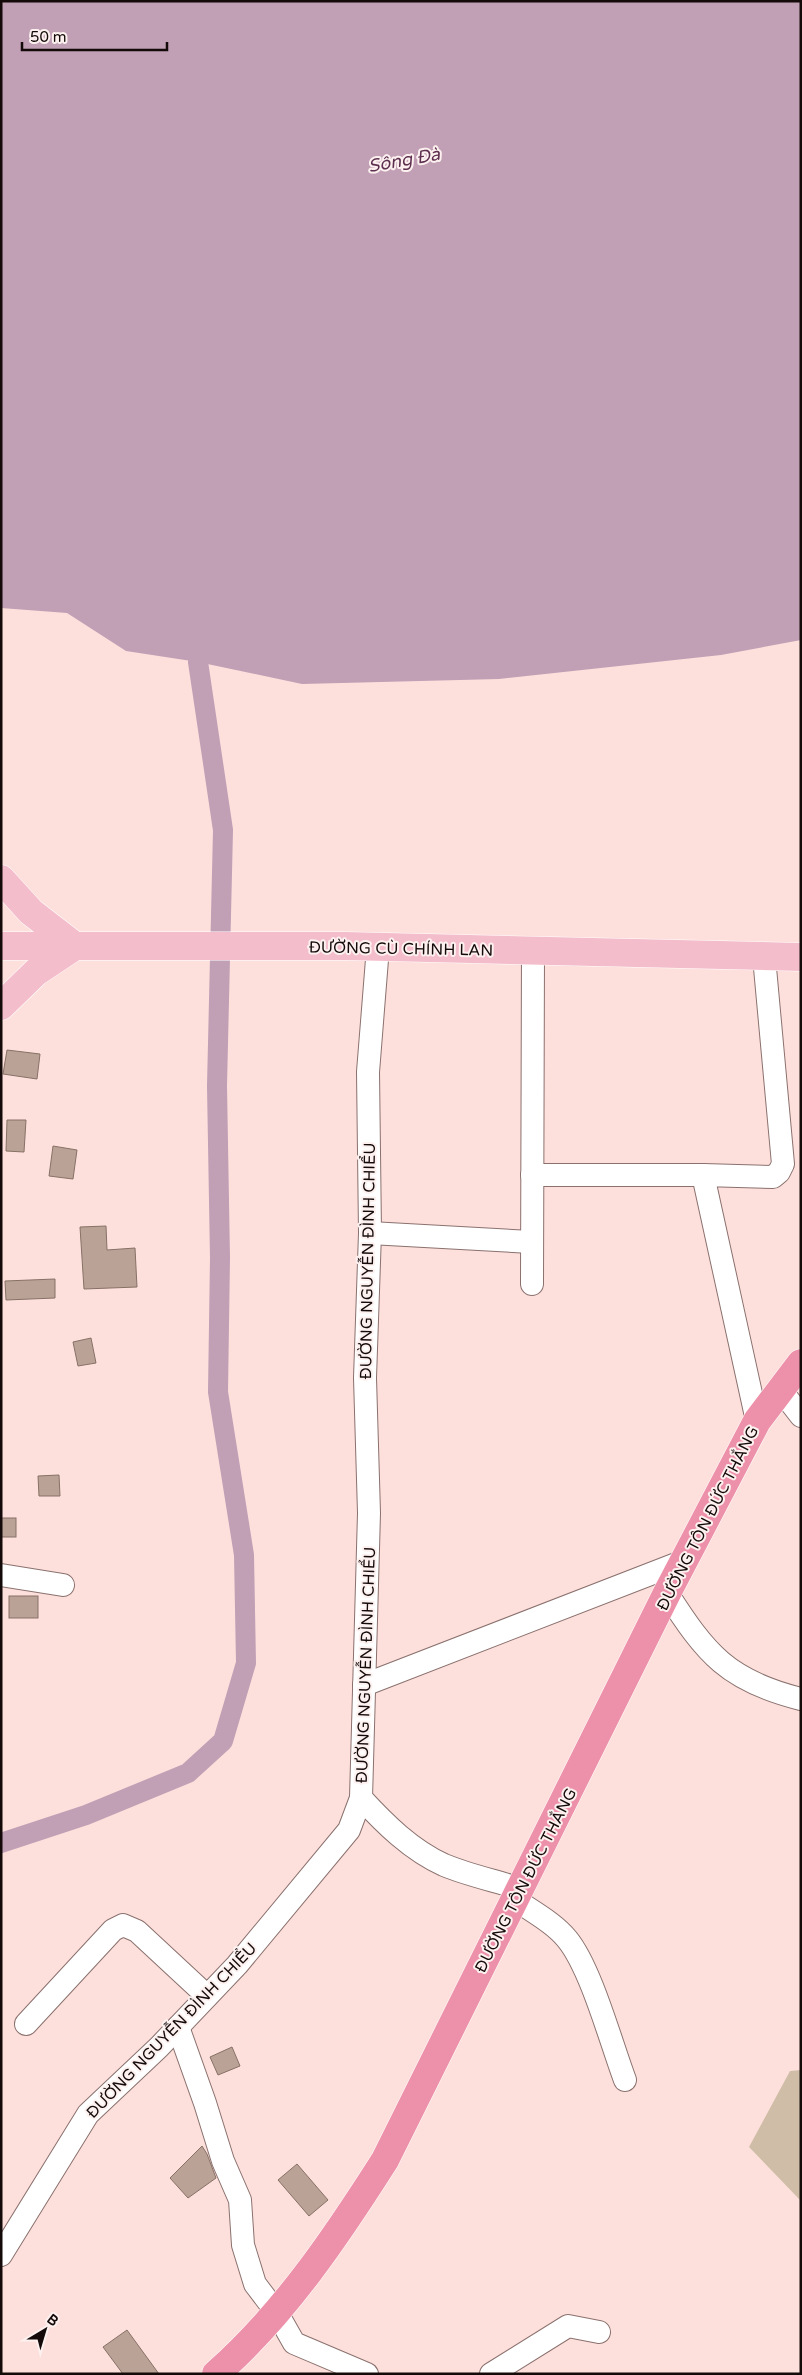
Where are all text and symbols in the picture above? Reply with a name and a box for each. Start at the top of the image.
scale bar [22,20,168,52]
text: 50 m [30,28,67,46]
water label: Sông Đà [366,143,443,177]
street label: ĐƯỜNG CÙ CHÍNH LAN [309,937,493,961]
street label: ĐƯỜNG NGUYỄN ĐÌNH CHIỂU [355,1142,380,1380]
street label: ĐƯỜNG TÔN ĐỨC THẮNG [653,1423,763,1614]
street label: ĐƯỜNG NGUYỄN ĐÌNH CHIỂU [351,1546,380,1784]
street label: ĐƯỜNG TÔN ĐỨC THẮNG [471,1785,581,1976]
street label: ĐƯỜNG NGUYỄN ĐÌNH CHIỂU [82,1938,261,2123]
north arrow [20,2305,70,2355]
text: B [44,2310,62,2330]

